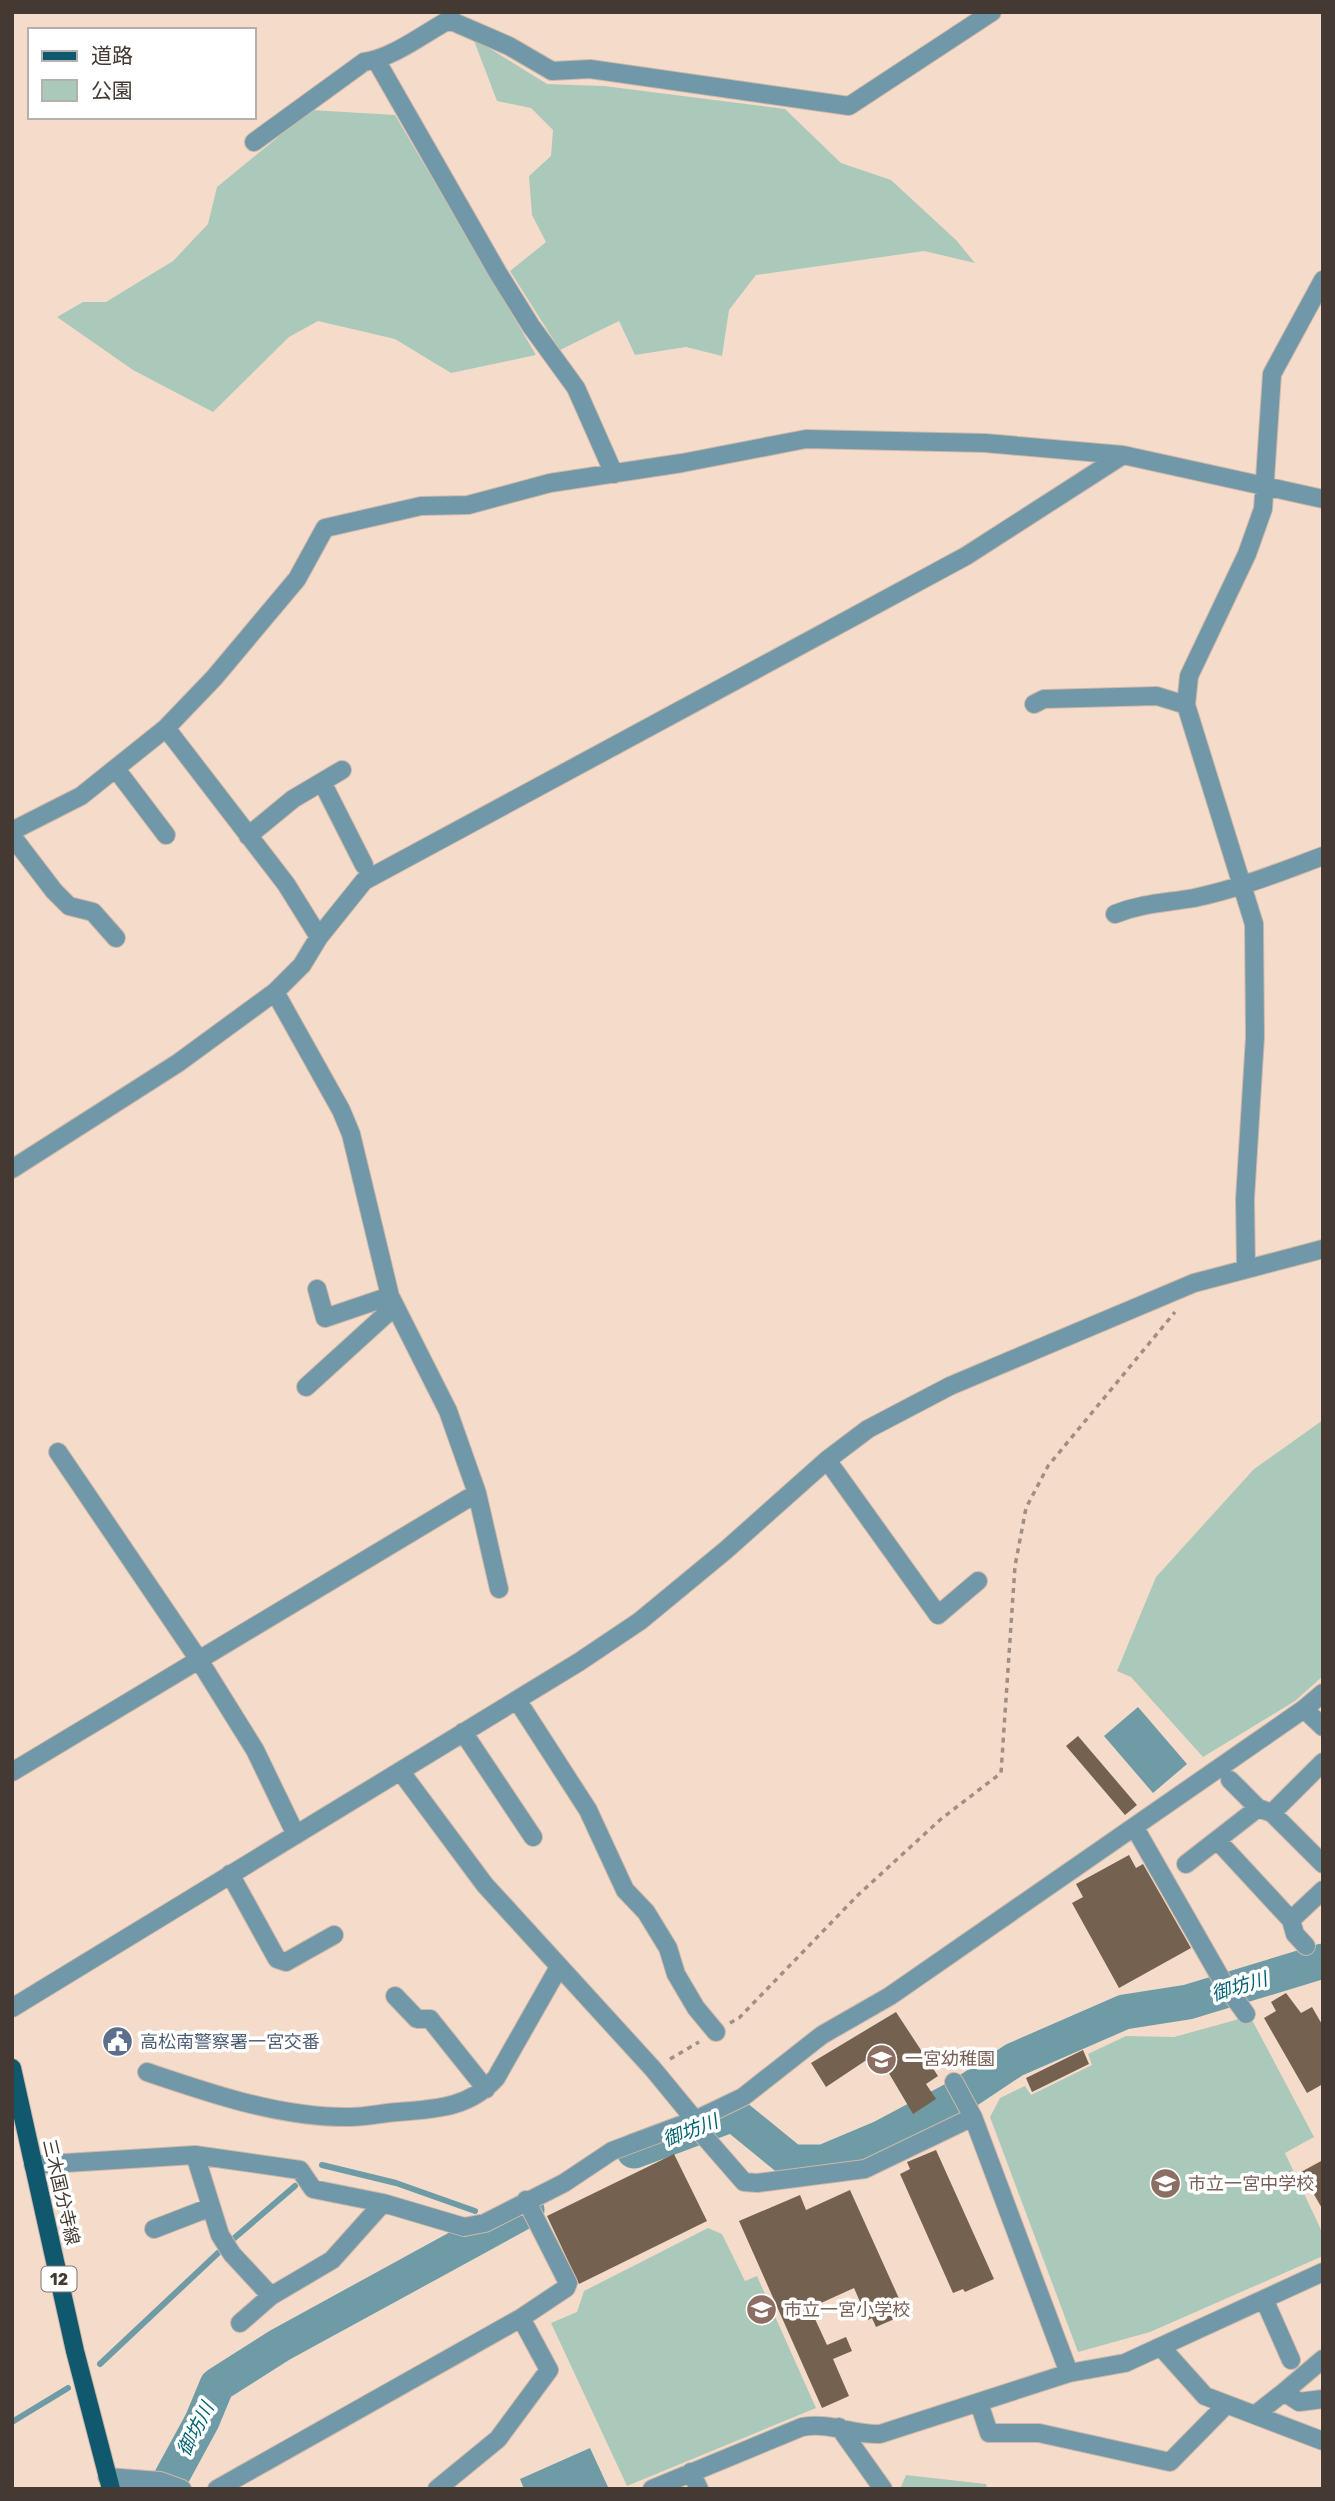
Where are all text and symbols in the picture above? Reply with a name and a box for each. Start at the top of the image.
legend [28,28,256,119]
text: 道路 [91,43,133,68]
text: 公園 [91,78,133,103]
water label: 御坊川 [1209,1967,1272,2006]
public building icon: 高松南警察署一宮交番 [100,2025,134,2059]
place label: 高松南警察署一宮交番 [140,2031,320,2053]
school or university icon: 一宮幼稚園 [865,2042,899,2076]
place label: 一宮幼稚園 [905,2048,995,2070]
water label: 御坊川 [659,2109,723,2151]
street label: 三木国分寺線 [38,2137,84,2247]
school or university icon: 市立一宮中学校 [1148,2167,1182,2201]
place label: 市立一宮中学校 [1188,2173,1314,2195]
road number: 12 [42,2266,76,2292]
school or university icon: 市立一宮小学校 [744,2293,778,2327]
place label: 市立一宮小学校 [784,2299,910,2321]
water label: 御坊川 [172,2397,220,2460]

